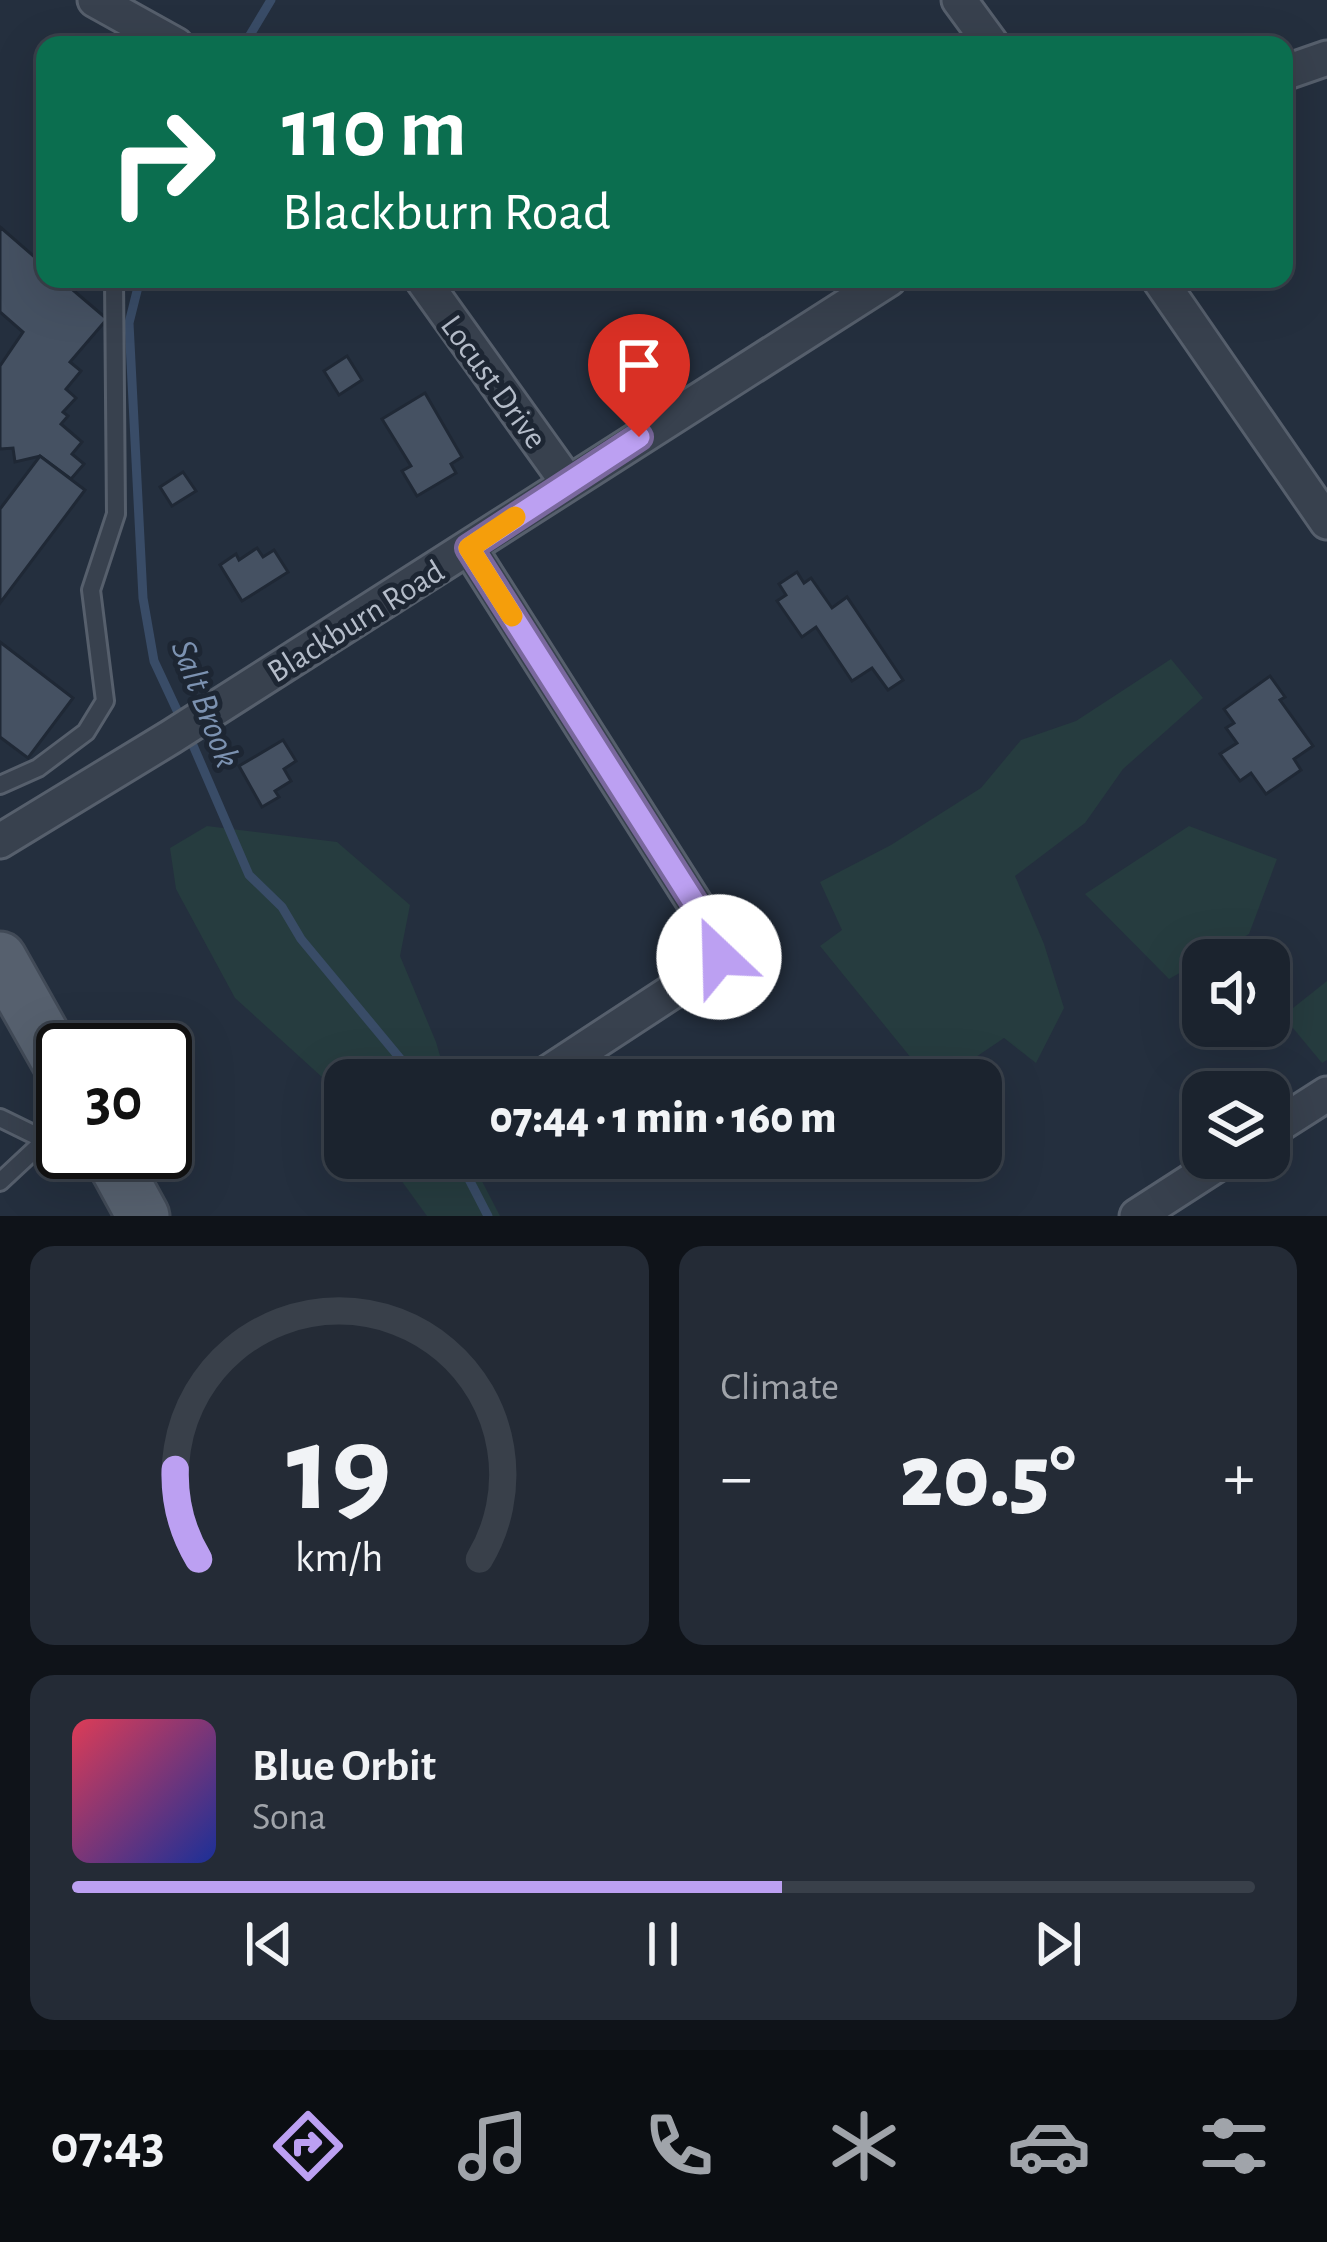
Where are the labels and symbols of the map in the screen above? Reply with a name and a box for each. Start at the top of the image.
street label: Locust Drive [434,310,552,455]
pin [588,314,690,437]
street label: Blackburn Road [262,555,450,689]
water label: Salt Brook [164,635,246,772]
position arrow [656,894,782,1020]
speed limit sign: 30 [36,1023,192,1179]

